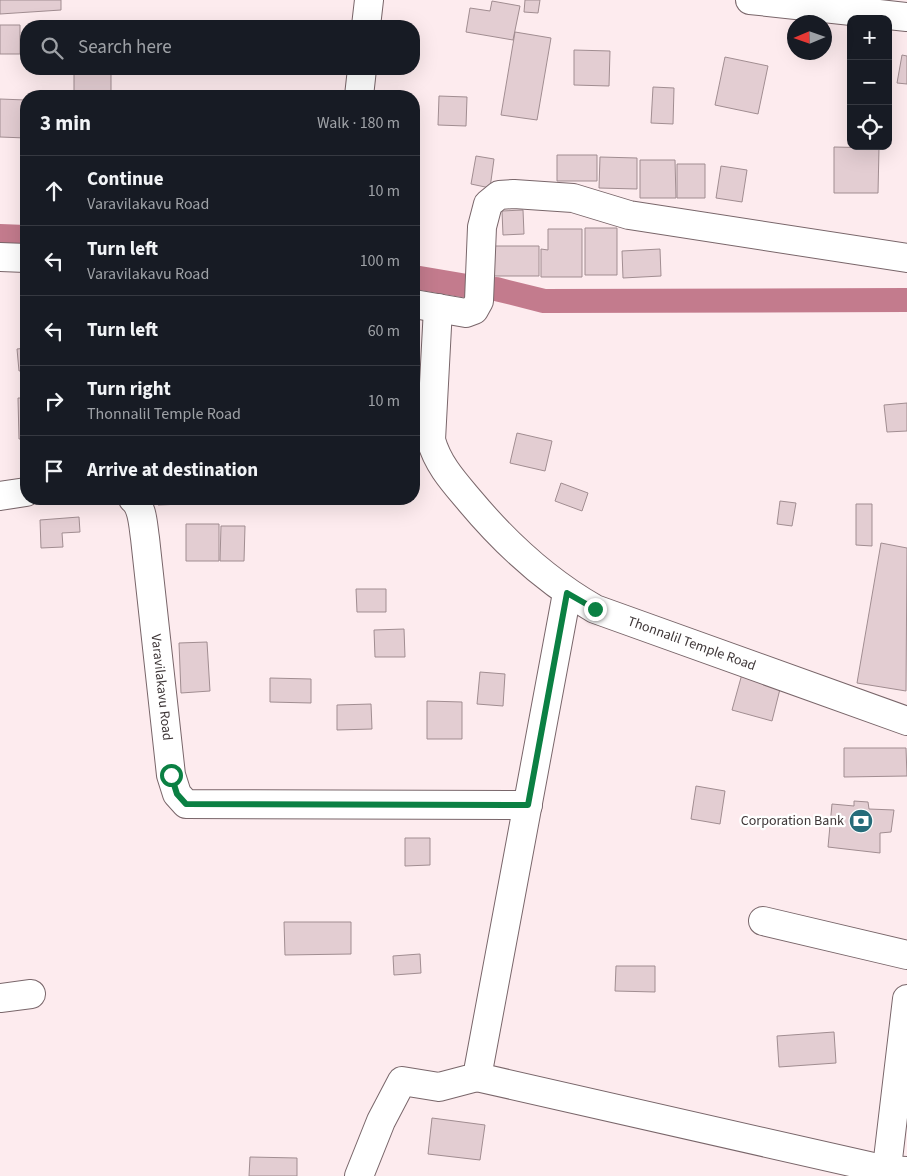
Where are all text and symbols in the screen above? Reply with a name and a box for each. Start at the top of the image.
north arrow [787,15,832,60]
map controls [847,15,892,150]
button: + [847,15,892,60]
search box [20,20,420,75]
icon: search [38,34,66,62]
text: Search here [78,34,172,61]
button: − [847,60,892,105]
button: locate [847,105,892,150]
text: 3 min [40,108,91,138]
text: Walk · 180 m [317,112,400,134]
text: Continue [87,166,164,193]
icon: ahead [40,177,68,205]
text: 10 m [368,180,400,202]
text: Varavilakavu Road [87,193,209,215]
text: Turn left [87,236,158,263]
icon: left [40,247,68,275]
text: 100 m [360,250,400,272]
text: Varavilakavu Road [87,263,209,285]
icon: left [40,317,68,345]
text: Turn left [87,317,158,344]
text: 60 m [368,320,400,342]
text: Turn right [87,376,171,403]
icon: right [40,387,68,415]
text: 10 m [368,390,400,412]
text: Thonnalil Temple Road [87,403,241,425]
icon: arrive [40,457,68,485]
text: Arrive at destination [87,457,258,484]
route end [584,598,607,621]
street label: Thonnalil Temple Road [625,612,759,676]
street label: Varavilakavu Road [146,633,177,742]
route start [160,764,183,787]
bank icon: Corporation Bank [848,808,874,834]
place label: Corporation Bank [741,811,844,831]

